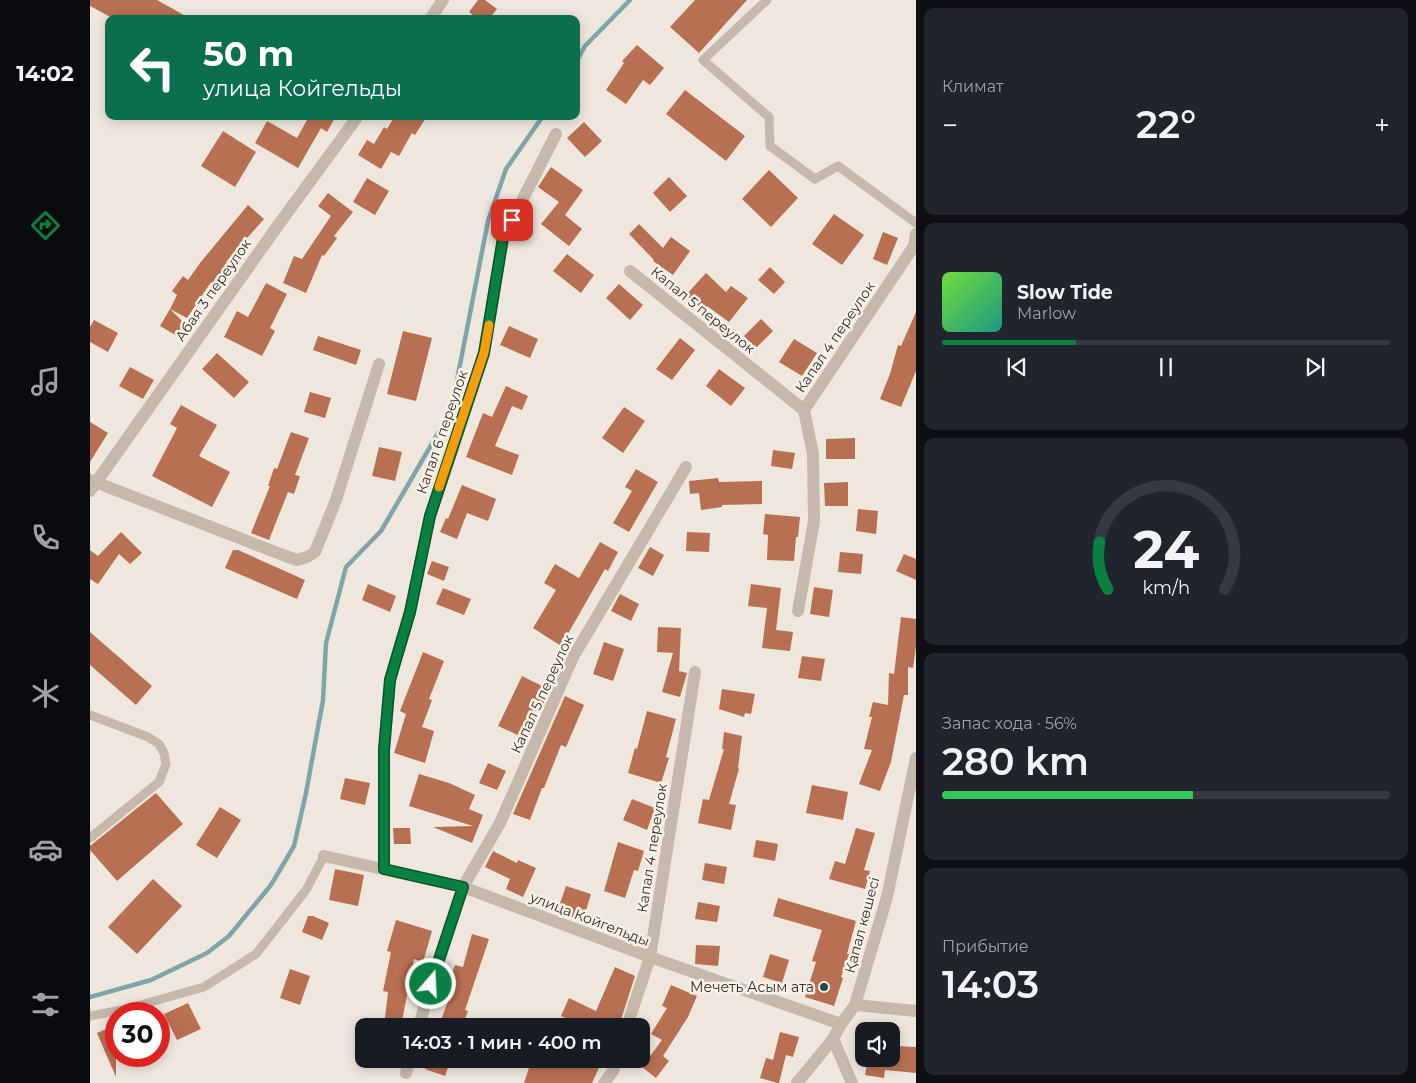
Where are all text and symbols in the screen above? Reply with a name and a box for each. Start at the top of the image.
text: 50 m [203,32,294,75]
icon: left [120,35,185,100]
text: 14:02 [16,60,74,87]
text: улица Койгельды [203,75,402,102]
text: Климат [942,77,1004,96]
text: 22° [1136,101,1196,148]
text: − [942,108,958,142]
text: + [1374,108,1390,142]
pin [491,199,533,241]
icon: arrive [498,206,526,234]
icon: directions [28,208,63,243]
street label: Абая 3 переулок [171,235,255,345]
street label: Капал 5 переулок [647,262,759,358]
street label: Капал 4 переулок [791,278,879,396]
text: Slow Tide [1017,281,1113,304]
text: Marlow [1017,304,1076,323]
icon: previous [1003,353,1031,381]
icon: pause [1152,353,1180,381]
icon: next [1301,353,1329,381]
icon: music [28,364,63,399]
street label: Капал 6 переулок [412,368,472,496]
text: 24 [1133,518,1199,581]
icon: phone [28,520,63,555]
text: km/h [1142,577,1190,598]
street label: Капал 5 переулок [507,632,577,756]
icon: climate [28,676,63,711]
text: Запас хода · 56% [942,714,1077,733]
text: 280 km [942,738,1089,785]
street label: Капал 4 переулок [633,782,671,914]
icon: car [28,832,63,867]
street label: Қапал көшесі [841,875,883,975]
street label: улица Койгельды [527,888,652,950]
text: Прибытие [942,937,1029,956]
position arrow [404,957,456,1009]
text: 14:03 [942,961,1039,1008]
place label: Мечеть Асым ата [690,978,814,996]
marker: Мечеть Асым ата [818,981,830,993]
icon: filters [28,987,63,1022]
speed limit sign: 30 [105,1002,170,1067]
map controls [855,1022,900,1067]
button: sound [855,1022,900,1067]
text: 14:03 · 1 мин · 400 m [403,1031,602,1054]

